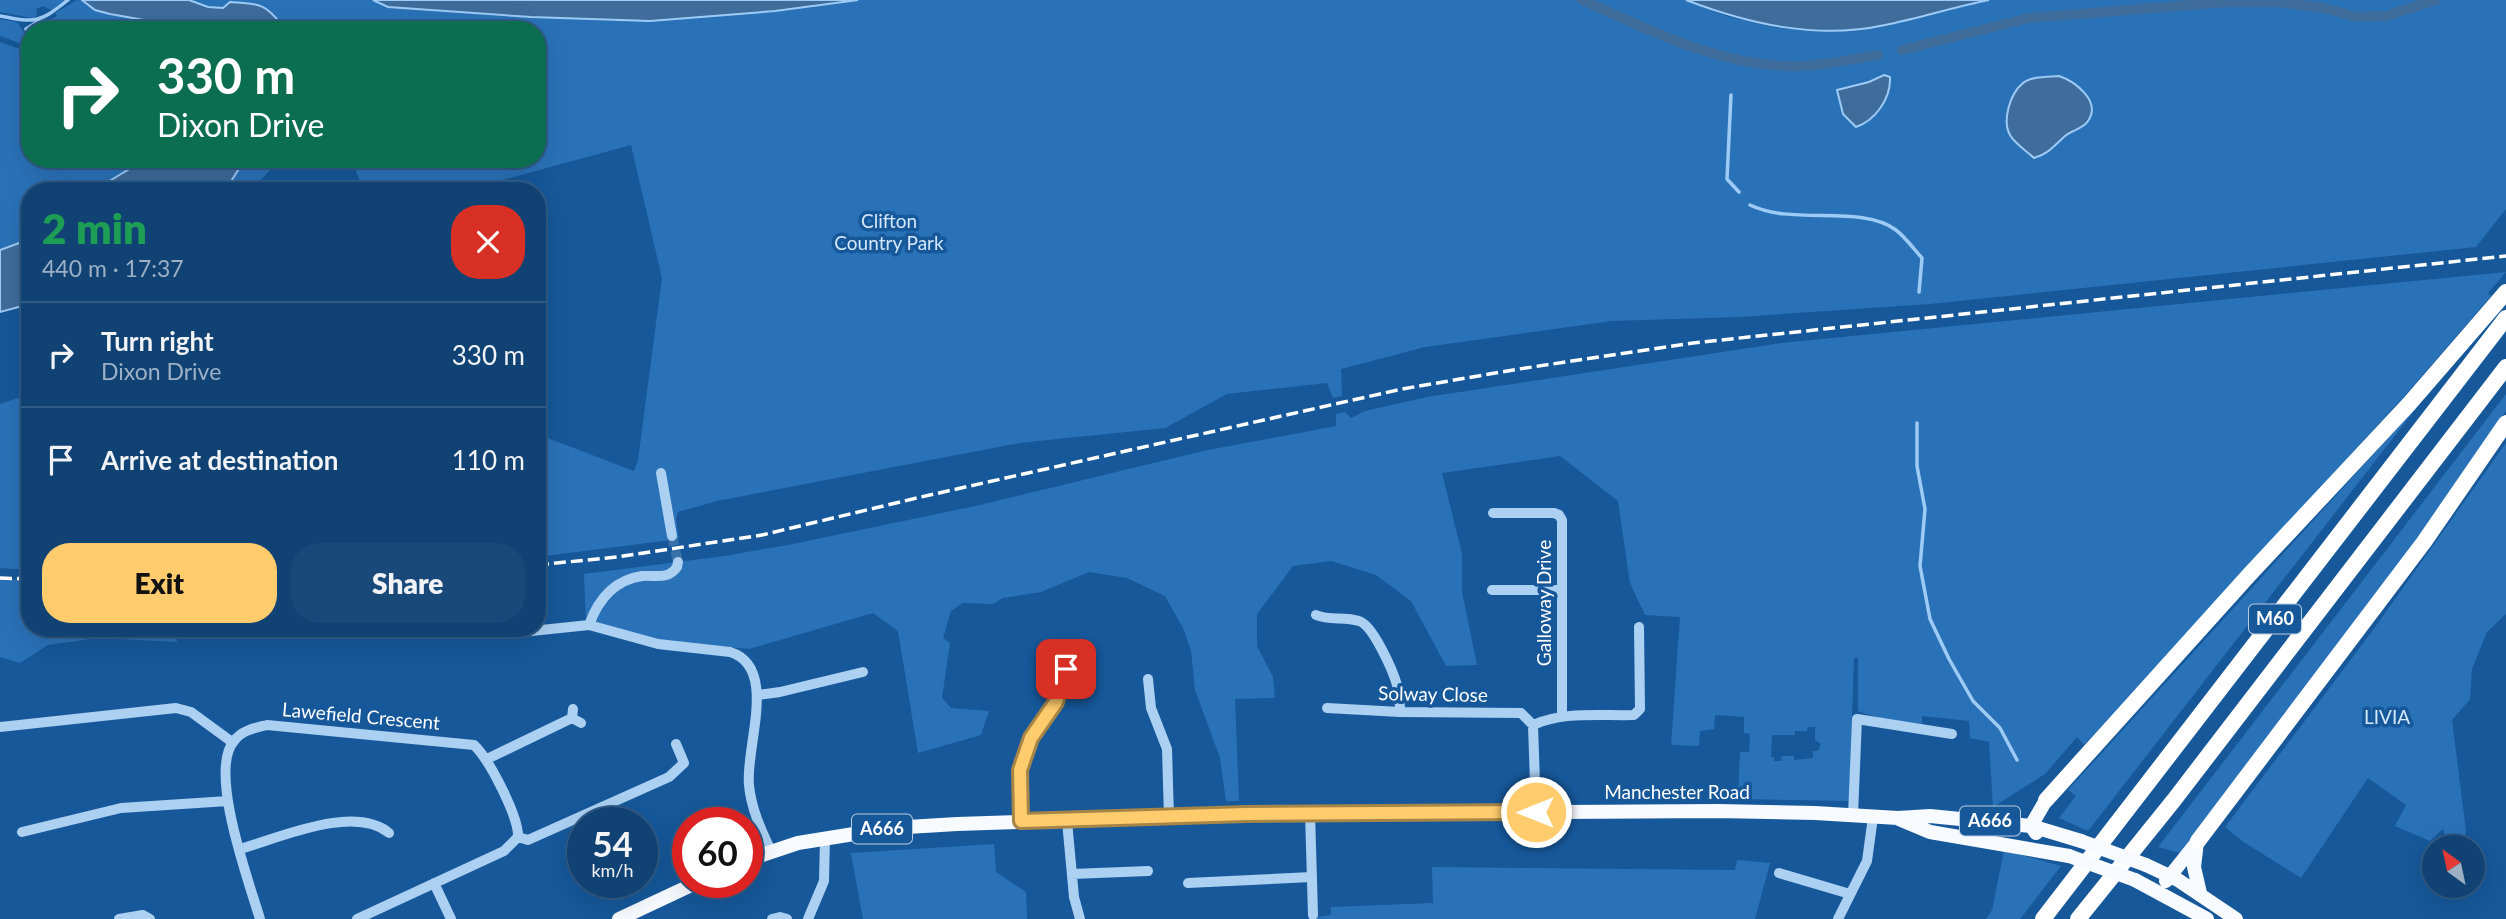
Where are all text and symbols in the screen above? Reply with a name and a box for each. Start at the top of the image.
text: 330 m [157,46,295,104]
icon: right [42,49,133,140]
text: Dixon Drive [157,105,324,144]
text: 2 min [42,203,147,253]
button: close [451,205,525,279]
park label: Clifton Country Park [834,209,944,254]
text: 440 m · 17:37 [42,254,184,282]
text: Turn right [101,325,214,357]
icon: right [42,336,80,374]
text: 330 m [452,339,525,371]
text: Dixon Drive [101,357,221,385]
icon: arrive [42,441,80,479]
text: Arrive at destination [101,444,338,476]
text: 110 m [452,444,525,476]
street label: Galloway Drive [1532,540,1555,666]
button: Exit [42,543,277,623]
button: Share [291,543,525,623]
road number: M60 [2249,604,2301,634]
pin [1036,639,1096,699]
icon: arrive [1047,650,1085,688]
street label: Solway Close [1378,681,1488,706]
street label: Lawefield Crescent [281,697,441,734]
park label: LIVIA [2364,705,2410,728]
position arrow [1499,775,1573,849]
street label: Manchester Road [1604,780,1750,803]
road number: A666 [1960,806,2020,836]
speed limit sign: 60 [672,807,763,898]
road number: A666 [852,814,912,844]
text: 54 [592,822,633,864]
north arrow [2422,835,2485,898]
map controls [2422,835,2485,898]
text: km/h [591,859,634,881]

